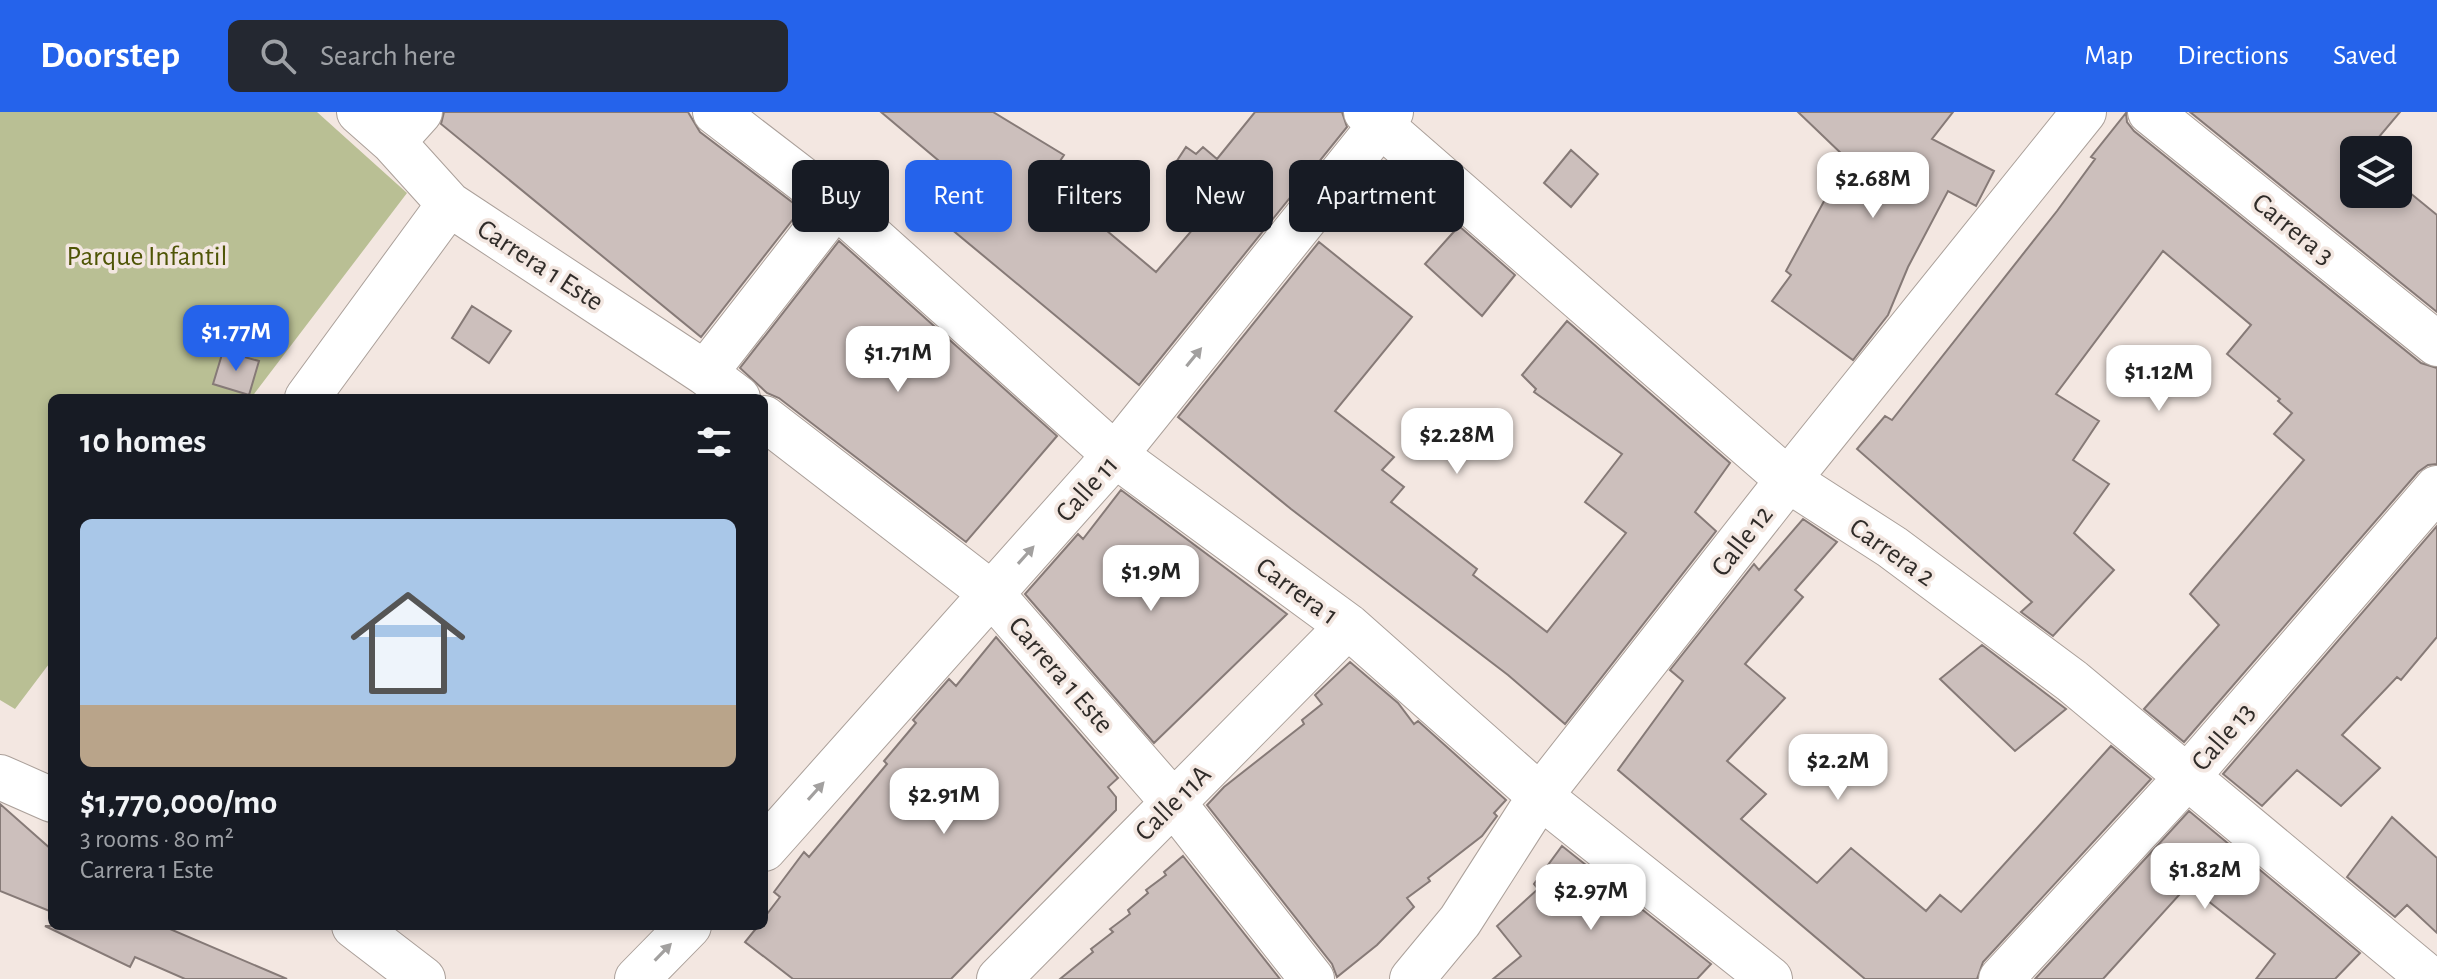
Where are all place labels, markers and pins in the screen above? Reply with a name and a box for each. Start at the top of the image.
pin: $2.68M [1808,152,1938,220]
pin: $1.77M [171,305,301,373]
pin: $1.71M [833,326,963,394]
pin: $1.12M [2094,345,2224,413]
pin: $2.28M [1392,408,1522,476]
pin: $1.9M [1095,545,1207,613]
pin: $2.2M [1782,734,1894,802]
pin: $2.91M [879,768,1009,836]
pin: $1.82M [2140,843,2270,911]
pin: $2.97M [1526,864,1656,932]

